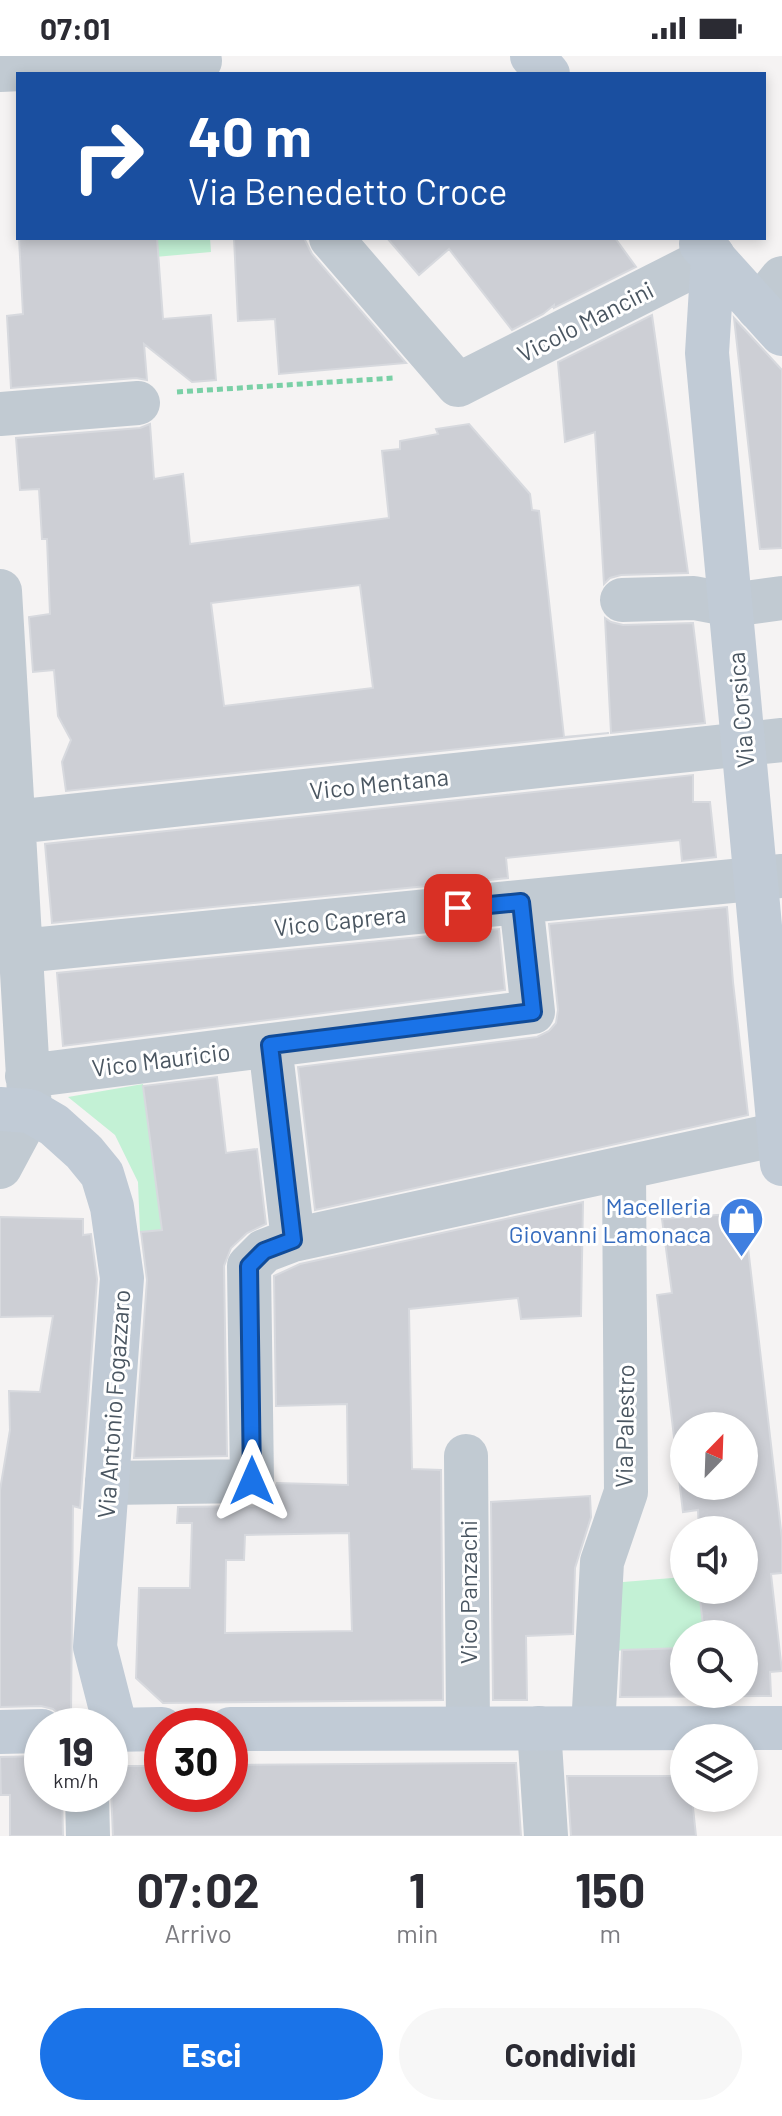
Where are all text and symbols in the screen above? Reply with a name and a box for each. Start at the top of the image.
text: 07:01 [40,10,110,46]
text: 40 m [188,101,312,168]
icon: right [56,104,160,208]
text: Via Benedetto Croce [188,169,507,212]
street label: Vicolo Mancini [512,274,658,368]
street label: Via Corsica [720,651,760,769]
street label: Vico Mentana [308,761,450,805]
pin [424,874,492,942]
icon: arrive [436,886,480,930]
street label: Vico Caprera [272,899,408,941]
street label: Vico Mauricio [90,1036,232,1082]
place label: Macelleria Giovanni Lamonaca [509,1191,711,1248]
shop icon: Macelleria Giovanni Lamonaca [718,1195,766,1258]
street label: Via Antonio Fogazzaro [91,1289,135,1519]
street label: Via Palestro [608,1364,640,1488]
north arrow [670,1412,758,1500]
map controls [670,1412,758,1812]
position arrow [210,1439,294,1523]
button: sound [670,1516,758,1604]
street label: Vico Panzachi [453,1520,482,1664]
button: search [670,1620,758,1708]
speed limit sign: 30 [144,1708,248,1812]
button: layers [670,1724,758,1812]
text: 19 [58,1726,94,1774]
text: km/h [53,1768,99,1792]
text: 07:02 [137,1860,260,1918]
text: 1 [409,1860,426,1918]
text: 150 [575,1860,645,1918]
text: Arrivo [164,1917,232,1948]
text: min [396,1917,438,1948]
text: m [599,1917,621,1948]
button: Esci [40,2008,383,2100]
button: Condividi [399,2008,742,2100]

